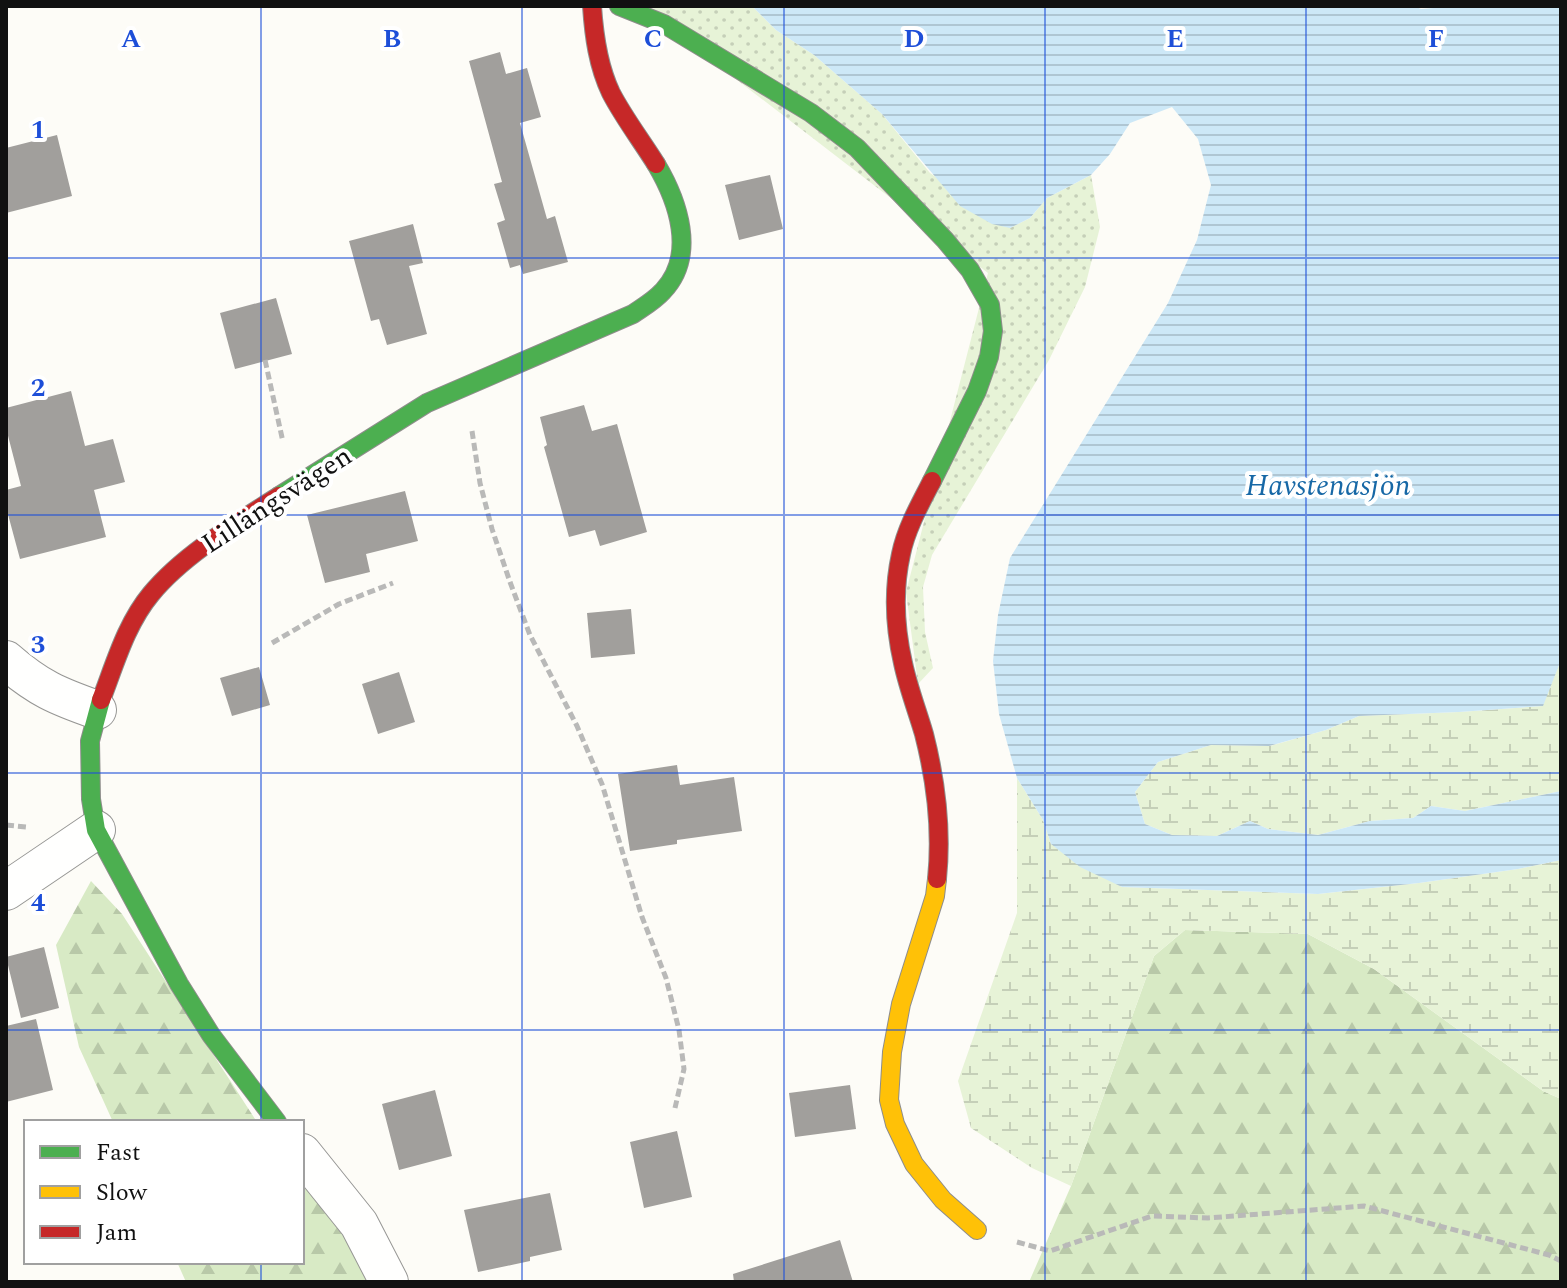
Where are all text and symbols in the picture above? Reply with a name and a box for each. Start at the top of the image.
text: A [121,19,141,59]
text: B [383,19,401,59]
text: C [644,19,662,59]
text: D [904,19,924,59]
text: E [1166,19,1184,59]
text: F [1428,19,1444,59]
text: 1 [31,110,45,150]
text: 2 [31,368,45,408]
street label: Lillängsvägen [193,435,361,565]
water label: Havstenasjön [1245,463,1411,509]
text: 3 [31,625,45,665]
text: 4 [31,883,46,923]
legend [24,1120,304,1264]
text: Fast [96,1135,141,1171]
text: Slow [96,1175,148,1211]
text: Jam [96,1215,137,1251]

